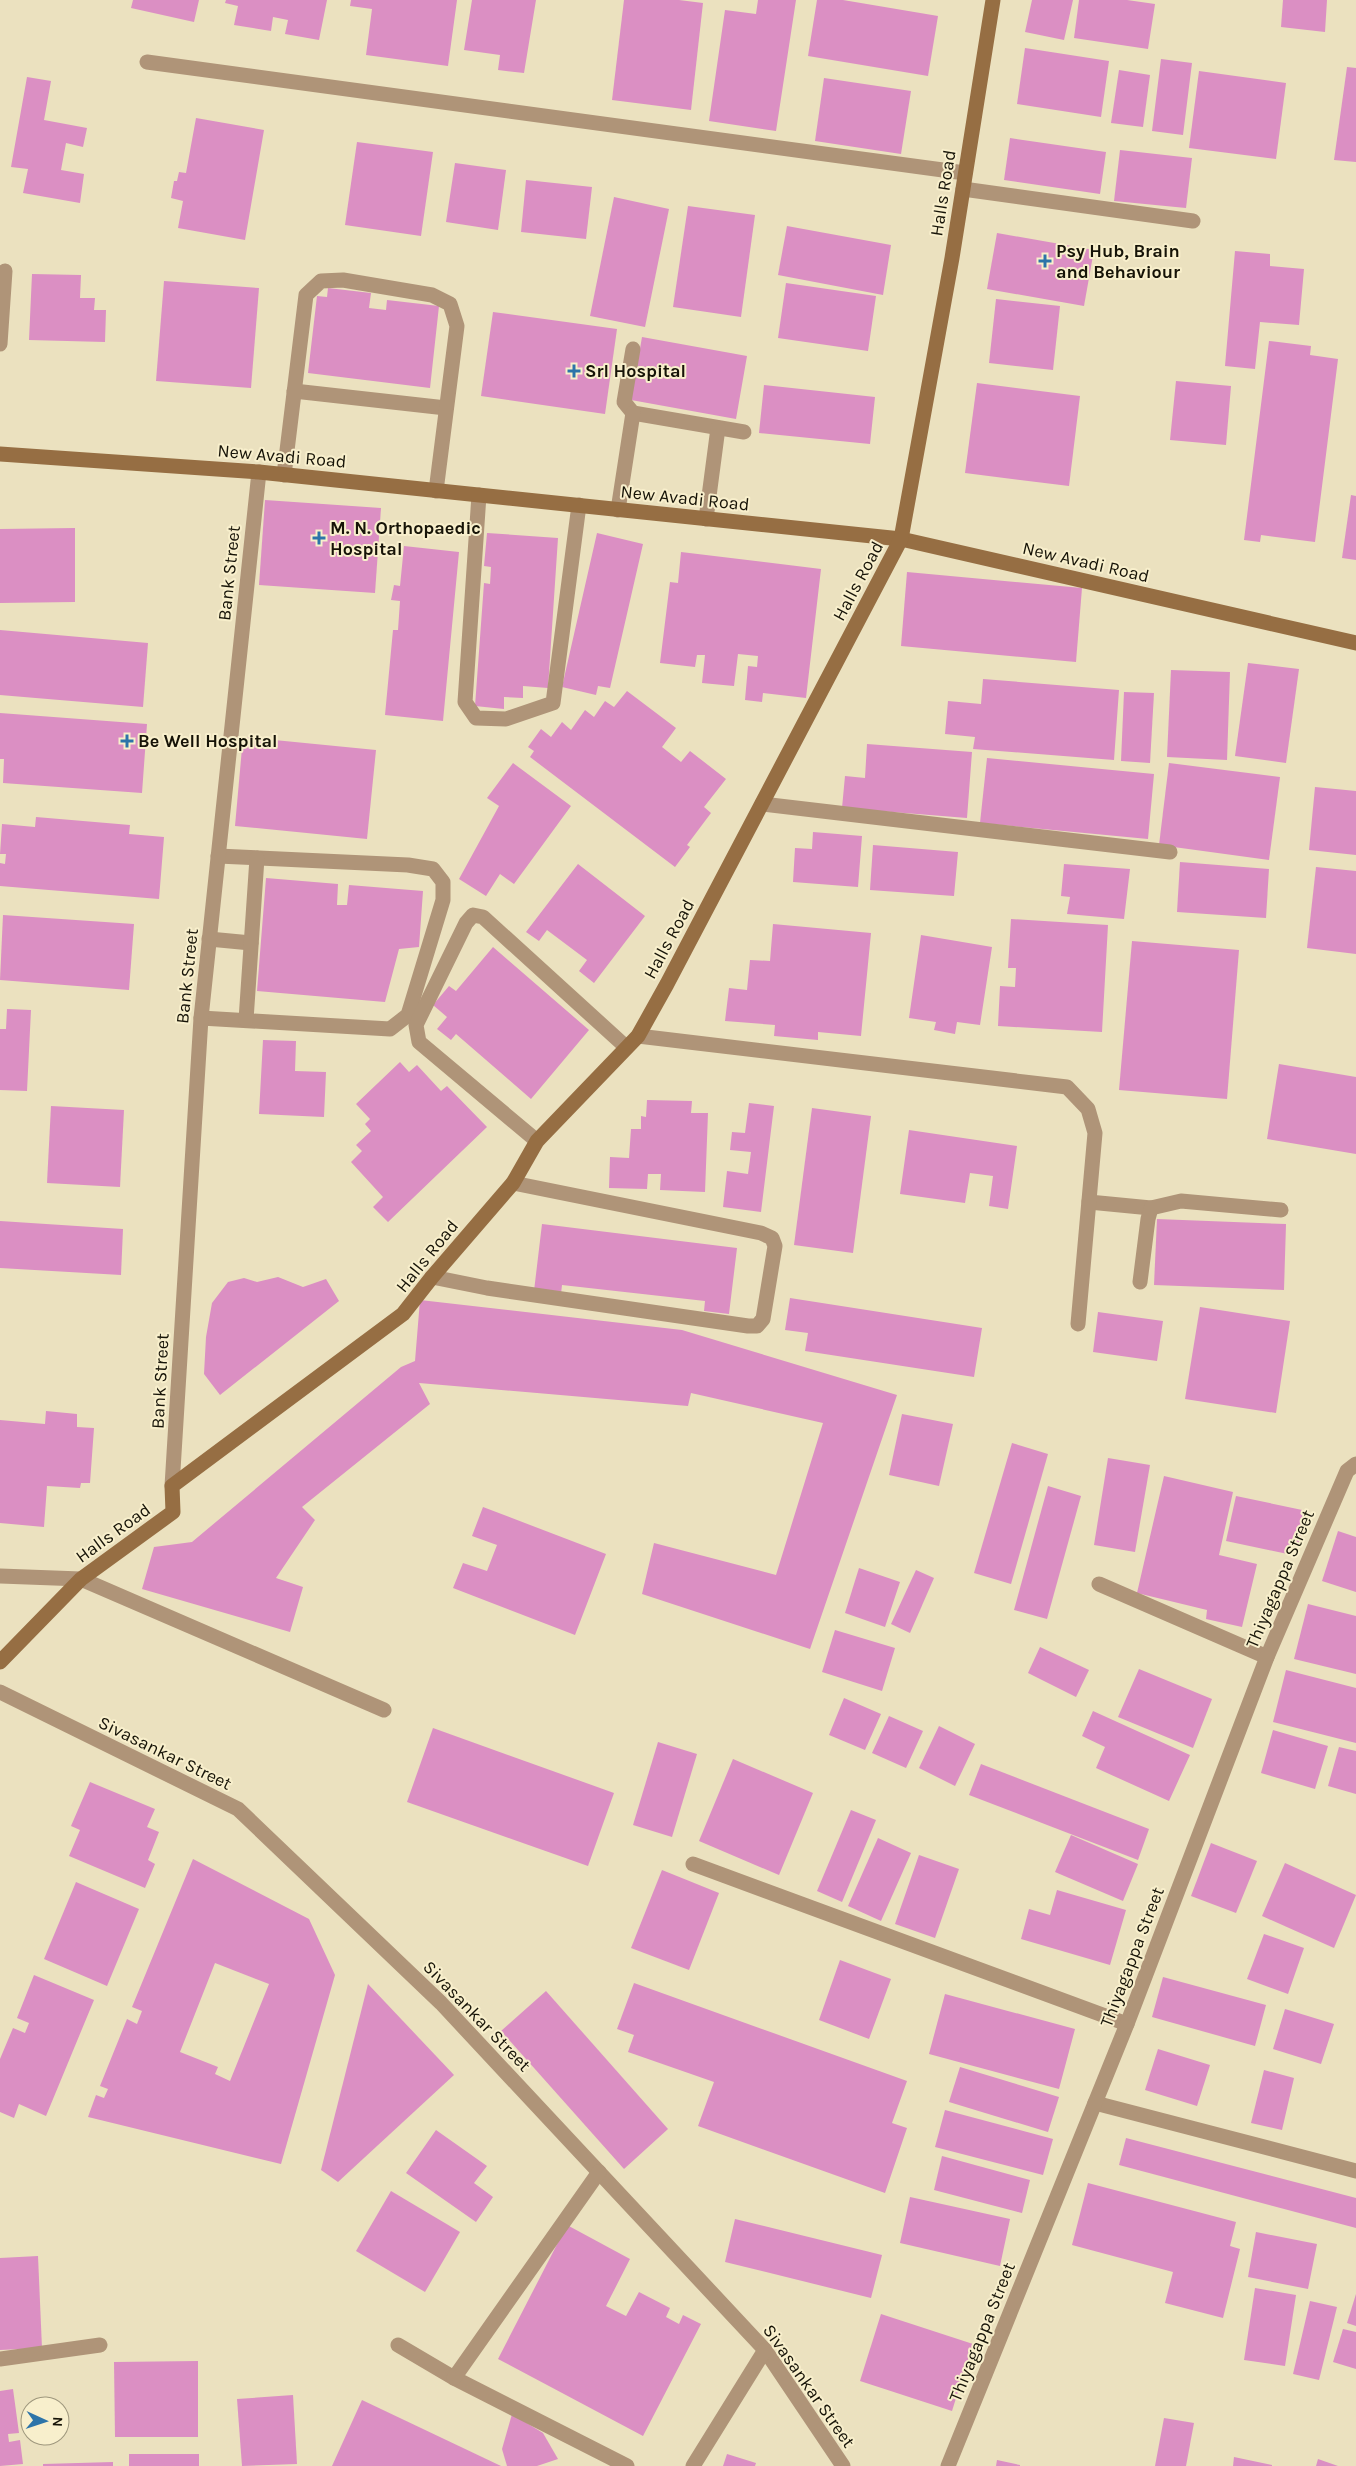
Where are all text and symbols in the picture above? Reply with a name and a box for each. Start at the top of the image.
street label: Halls Road [925,148,961,238]
place label: Psy Hub, Brain and Behaviour [1056,240,1180,283]
marker: Psy Hub, Brain and Behaviour [1038,254,1052,268]
place label: Srl Hospital [585,360,686,382]
marker: Srl Hospital [567,364,581,378]
street label: New Avadi Road [217,439,347,473]
street label: New Avadi Road [619,480,751,516]
place label: M. N. Orthopaedic Hospital [330,517,481,560]
street label: Bank Street [213,524,245,622]
marker: M. N. Orthopaedic Hospital [312,531,326,545]
street label: Halls Road [828,537,888,625]
street label: New Avadi Road [1020,537,1152,587]
place label: Be Well Hospital [138,730,278,752]
marker: Be Well Hospital [120,734,134,748]
street label: Halls Road [639,895,699,983]
street label: Bank Street [171,927,203,1025]
street label: Halls Road [391,1215,463,1297]
street label: Bank Street [147,1332,174,1429]
street label: Halls Road [71,1498,155,1568]
street label: Thiyagappa Street [1241,1506,1319,1652]
street label: Sivasankar Street [95,1711,235,1795]
street label: Thiyagappa Street [1095,1884,1169,2030]
street label: Sivasankar Street [418,1956,536,2076]
street label: Thiyagappa Street [944,2259,1020,2405]
street label: Sivasankar Street [758,2320,860,2452]
north arrow [20,2396,70,2446]
text: N [49,2416,66,2427]

